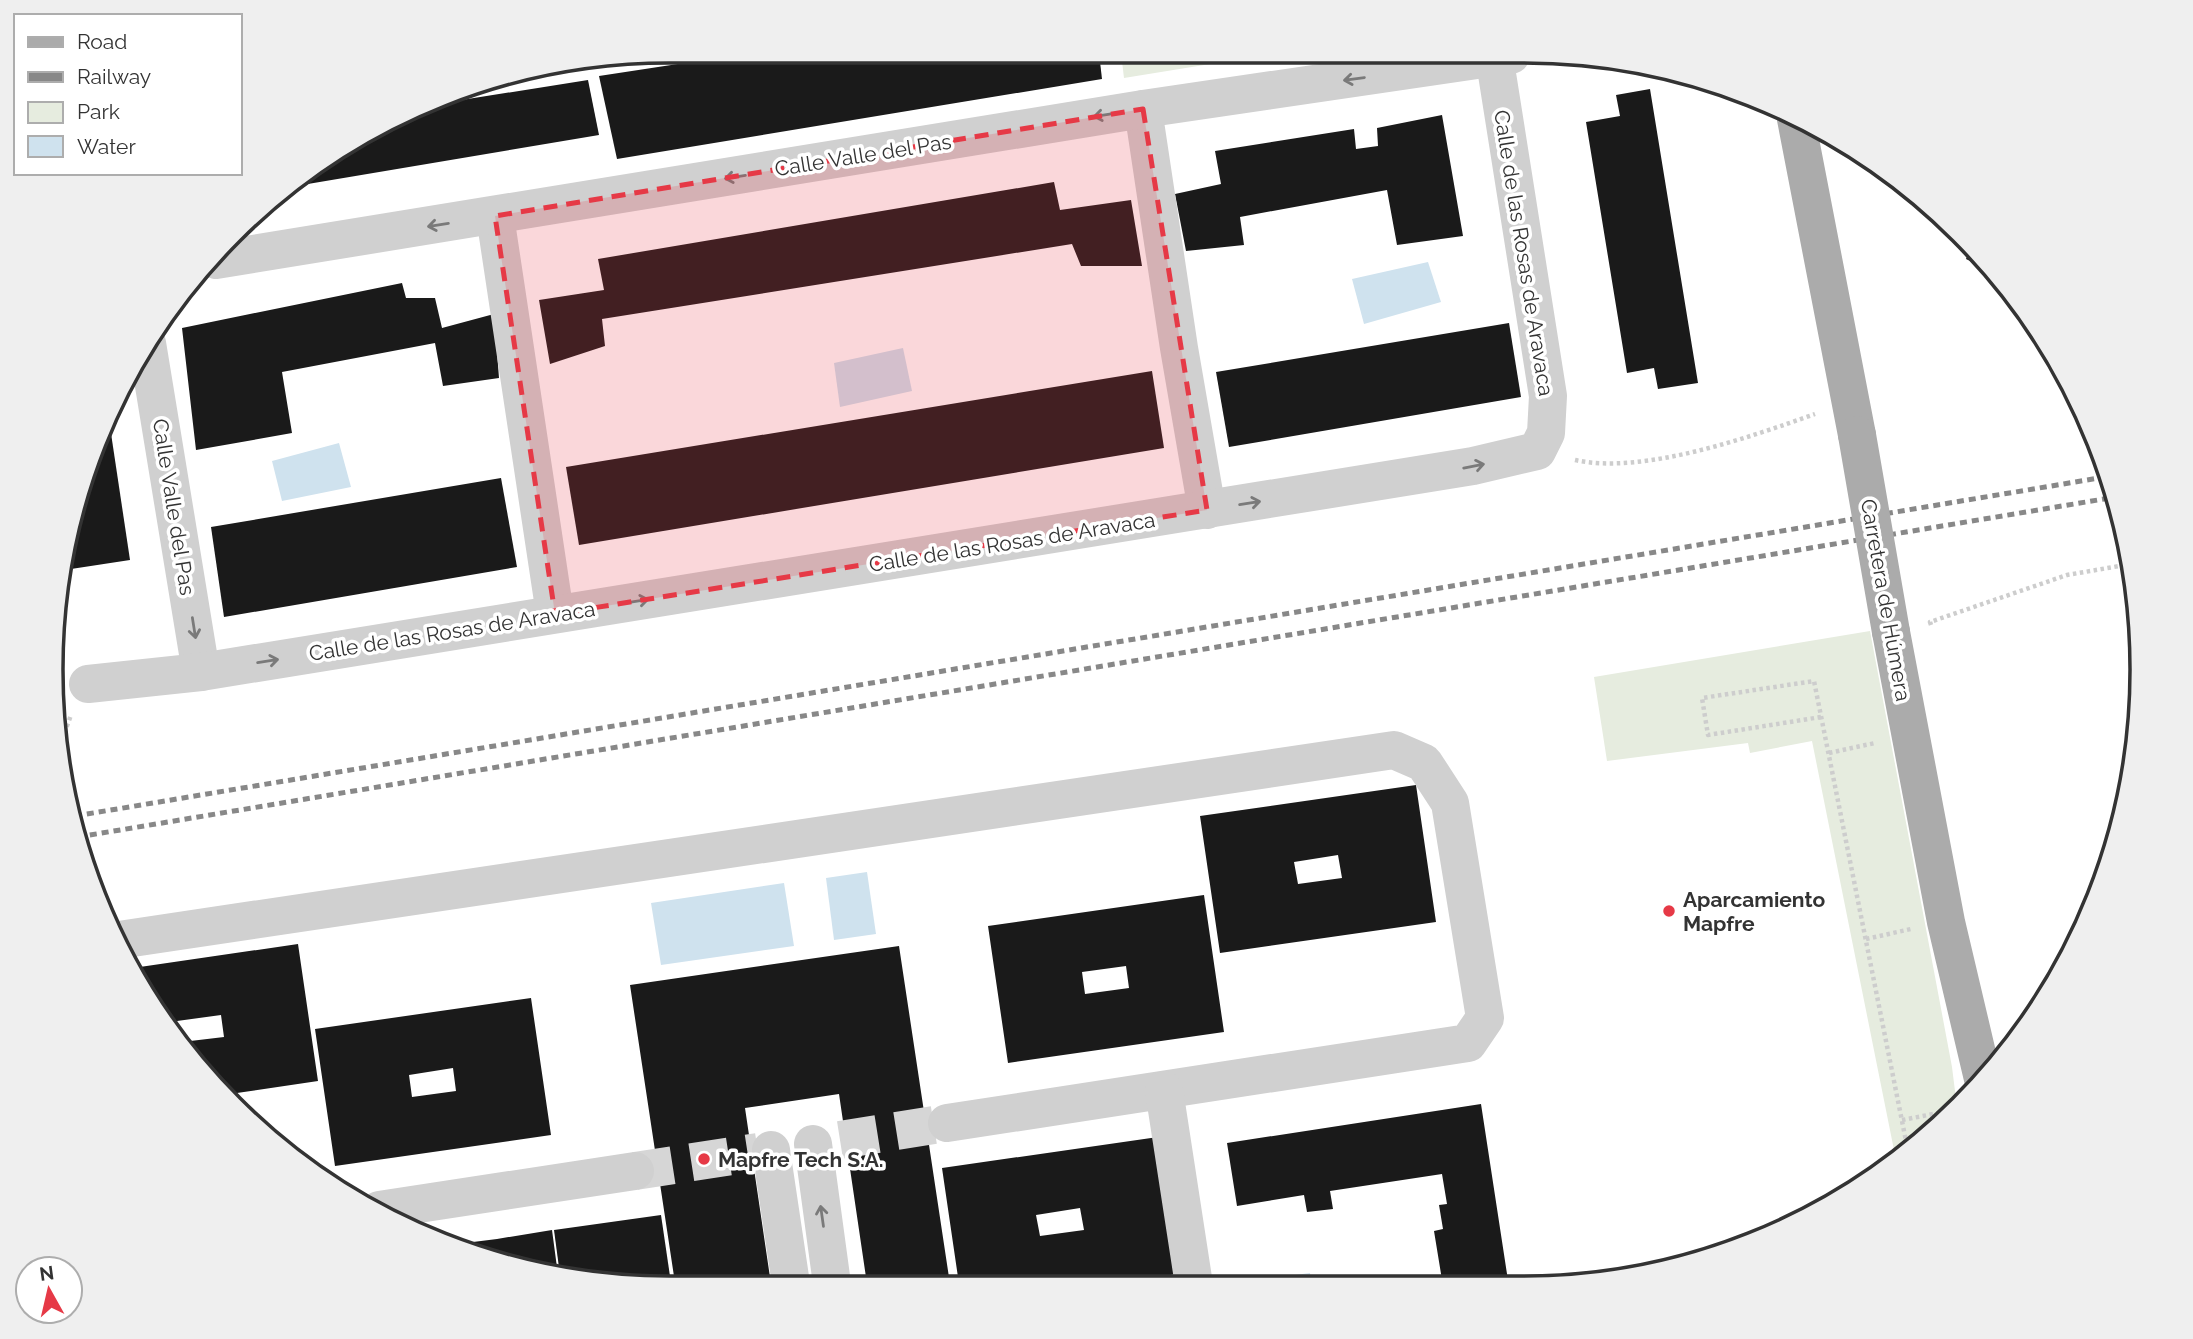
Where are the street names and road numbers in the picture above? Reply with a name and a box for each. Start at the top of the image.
street label: Calle de las Rosas de Aravaca [1489,108,1559,398]
street label: Calle Valle del Pas [773,129,953,181]
street label: Calle Valle del Pas [148,417,200,597]
street label: Carretera de Húmera [1856,497,1916,703]
street label: Calle de las Rosas de Aravaca [867,507,1157,577]
street label: Calle de las Rosas de Aravaca [307,596,597,666]

